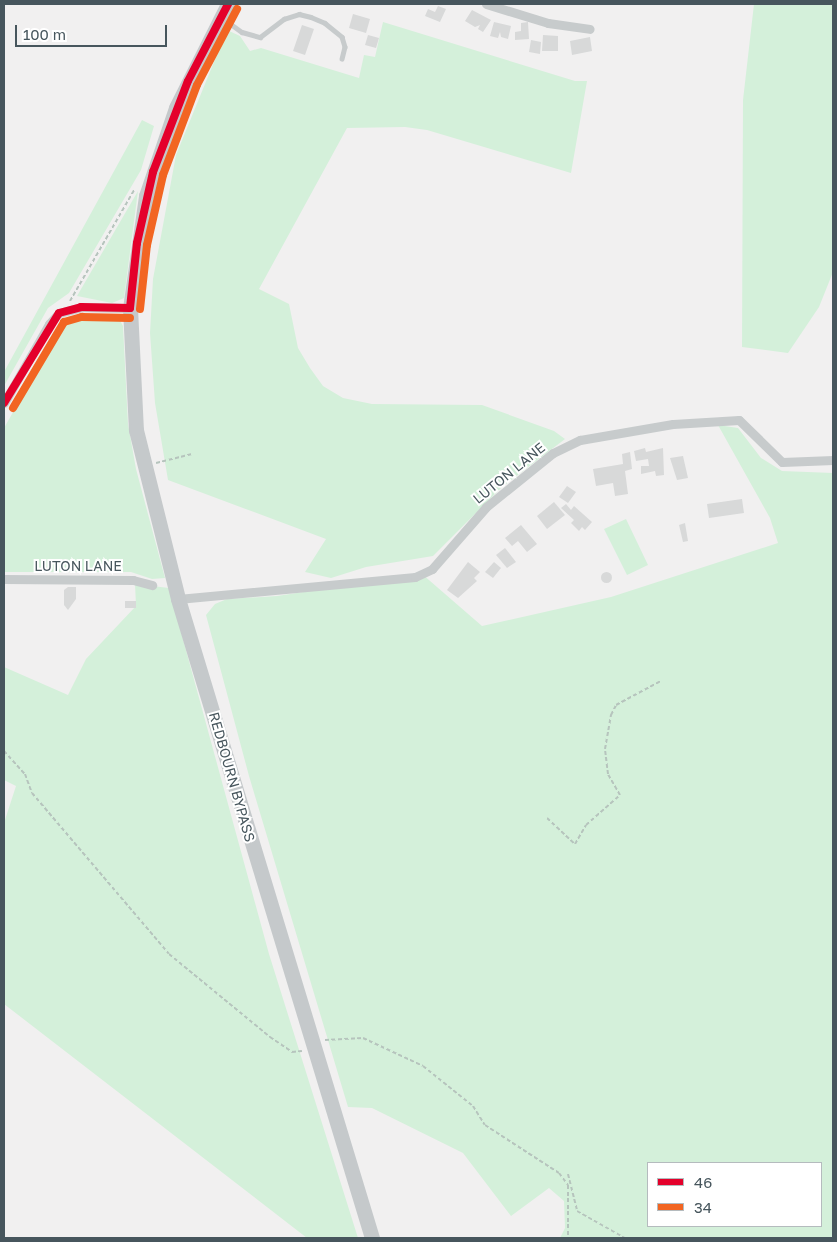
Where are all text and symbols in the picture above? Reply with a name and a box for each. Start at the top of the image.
scale bar [18,15,170,47]
text: 100 m [23,25,66,43]
street label: LUTON LANE [470,439,548,507]
street label: LUTON LANE [34,558,122,574]
street label: REDBOURN BYPASS [205,710,259,844]
legend [647,1162,822,1227]
text: 46 [694,1173,712,1191]
text: 34 [694,1198,712,1216]

